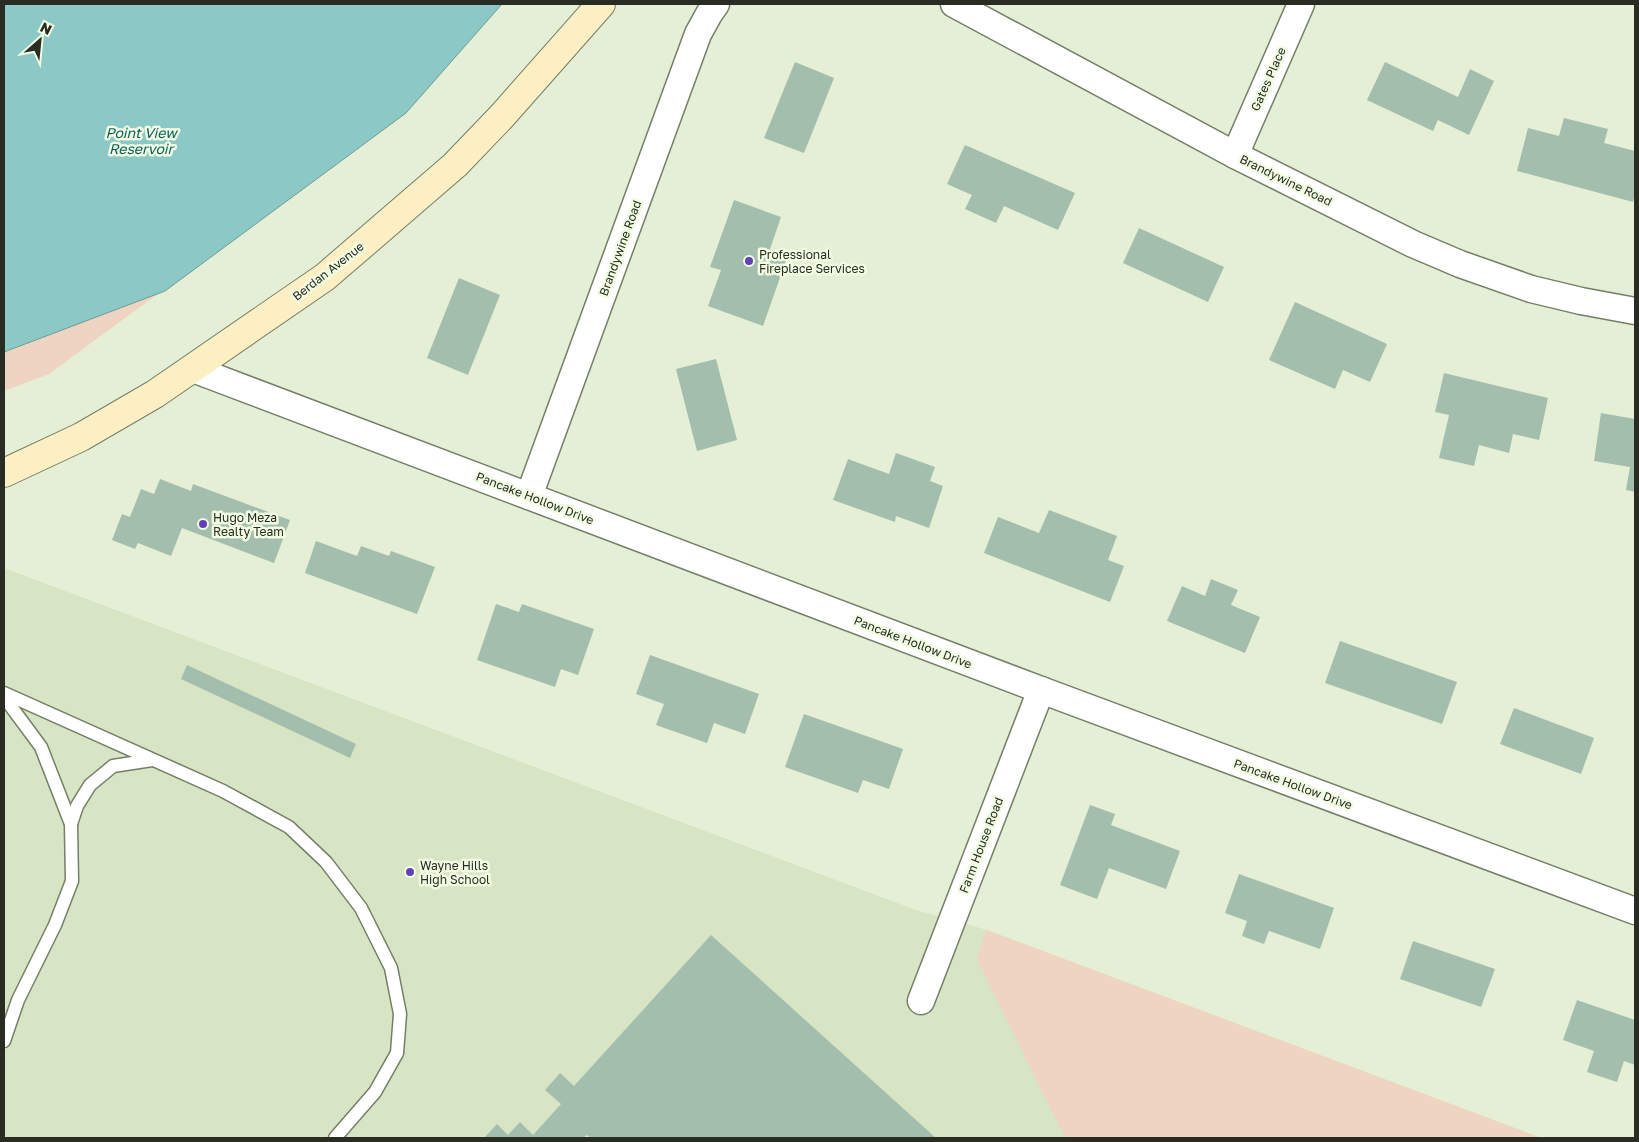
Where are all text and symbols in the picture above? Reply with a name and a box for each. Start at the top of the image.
north arrow [15,15,65,65]
text: N [38,18,55,38]
street label: Gates Place [1247,45,1289,113]
water label: Point View Reservoir [105,124,178,157]
street label: Brandywine Road [1237,151,1335,209]
street label: Brandywine Road [596,198,644,298]
street label: Berdan Avenue [289,238,367,304]
place label: Professional Fireplace Services [759,247,865,276]
marker: Professional Fireplace Services [743,255,755,267]
street label: Pancake Hollow Drive [474,469,596,527]
place label: Hugo Meza Realty Team [213,510,284,539]
marker: Hugo Meza Realty Team [197,518,209,530]
street label: Pancake Hollow Drive [852,613,974,671]
street label: Pancake Hollow Drive [1232,756,1354,812]
street label: Farm House Road [956,795,1006,895]
place label: Wayne Hills High School [420,858,490,887]
marker: Wayne Hills High School [404,866,416,878]

